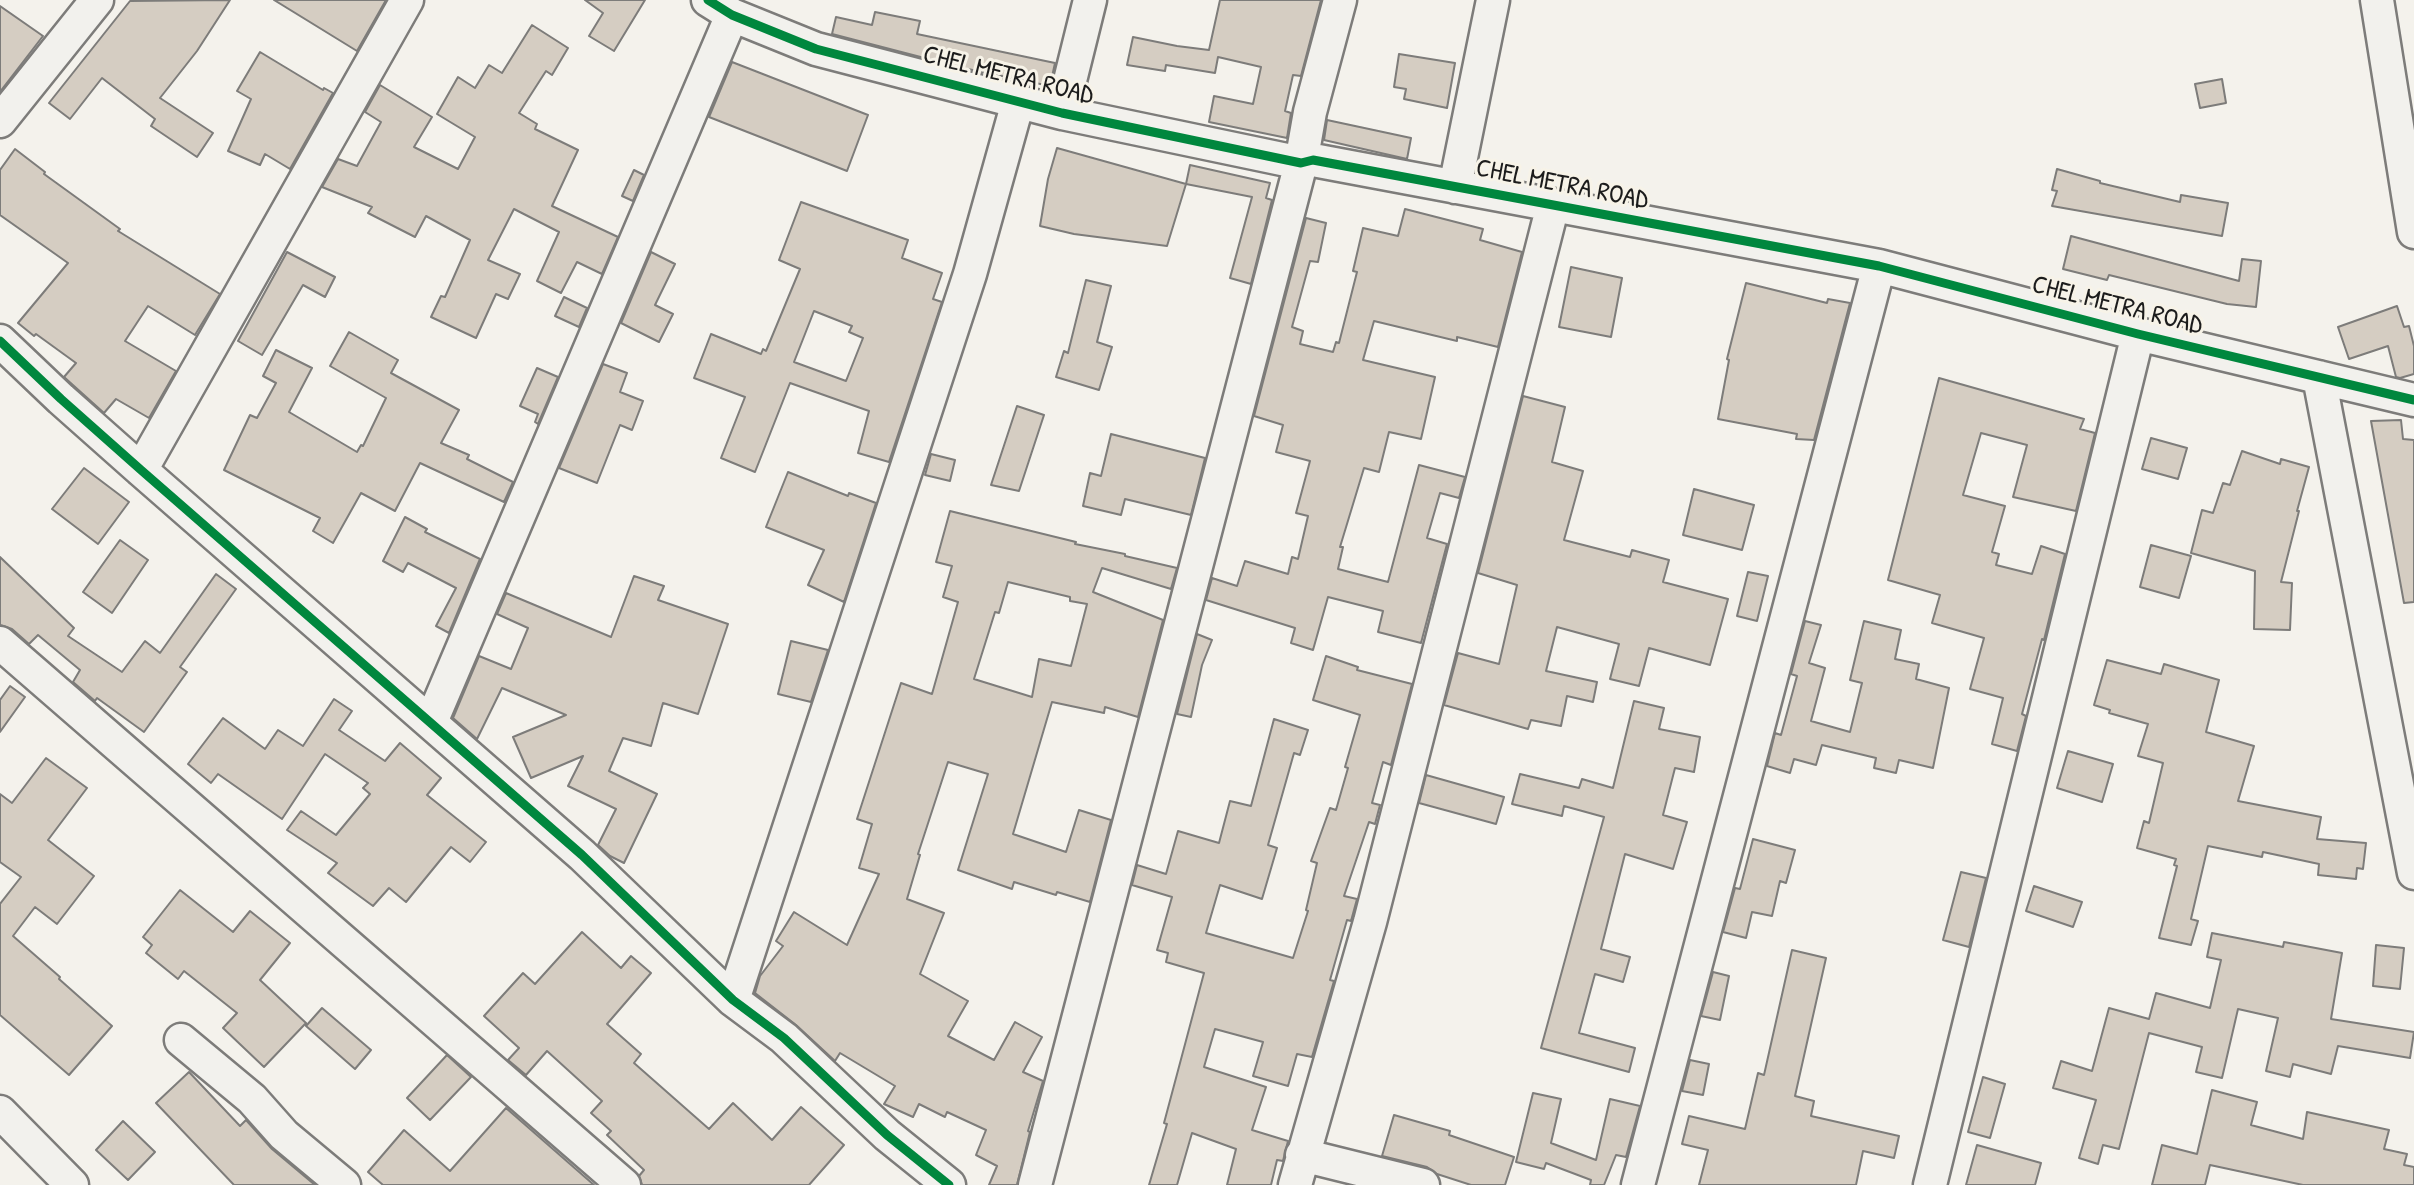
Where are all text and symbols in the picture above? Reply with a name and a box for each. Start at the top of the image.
street label: CHEL METRA ROAD [920,40,1096,112]
street label: CHEL METRA ROAD [1473,153,1651,217]
street label: CHEL METRA ROAD [2029,270,2205,342]

